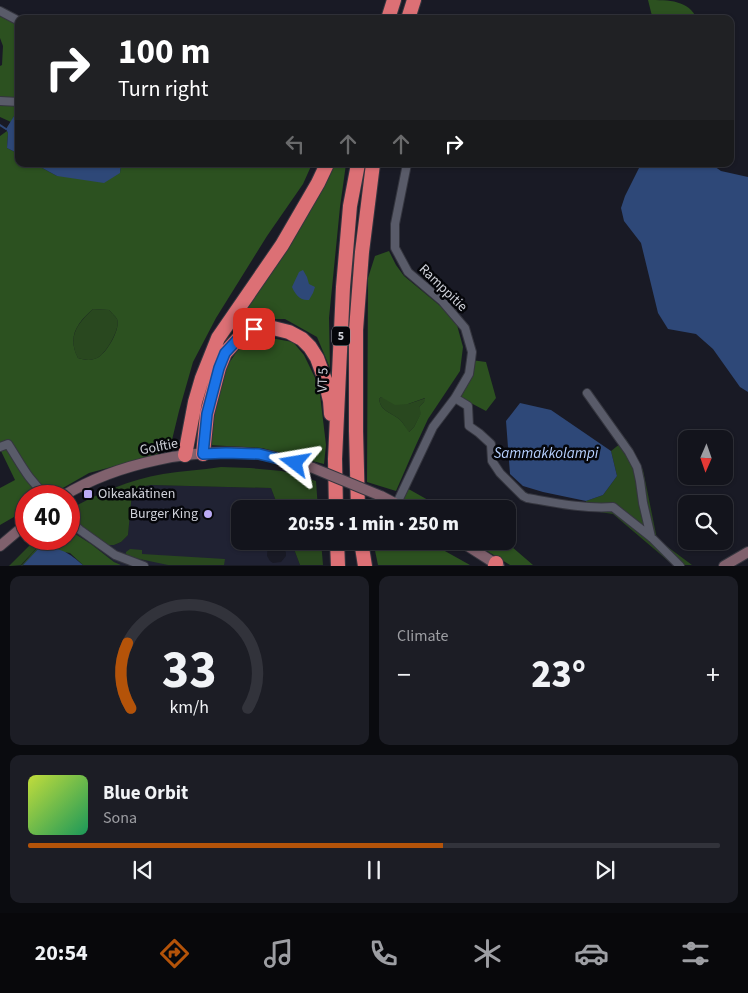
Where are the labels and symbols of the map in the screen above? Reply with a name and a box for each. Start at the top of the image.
street label: Ramppitie [414,260,472,316]
pin [233,308,275,350]
road number: 5 [332,326,350,346]
street label: VT 5 [313,367,333,393]
north arrow [678,430,732,485]
street label: Golftie [138,433,180,460]
position arrow [268,436,320,488]
water label: Sammakkolampi [494,443,599,464]
place label: Oikeakätinen [98,484,175,504]
speed limit sign: 40 [15,485,80,550]
marker: Oikeakätinen [82,488,94,500]
place label: Burger King [130,504,198,524]
marker: Burger King [202,508,214,520]

